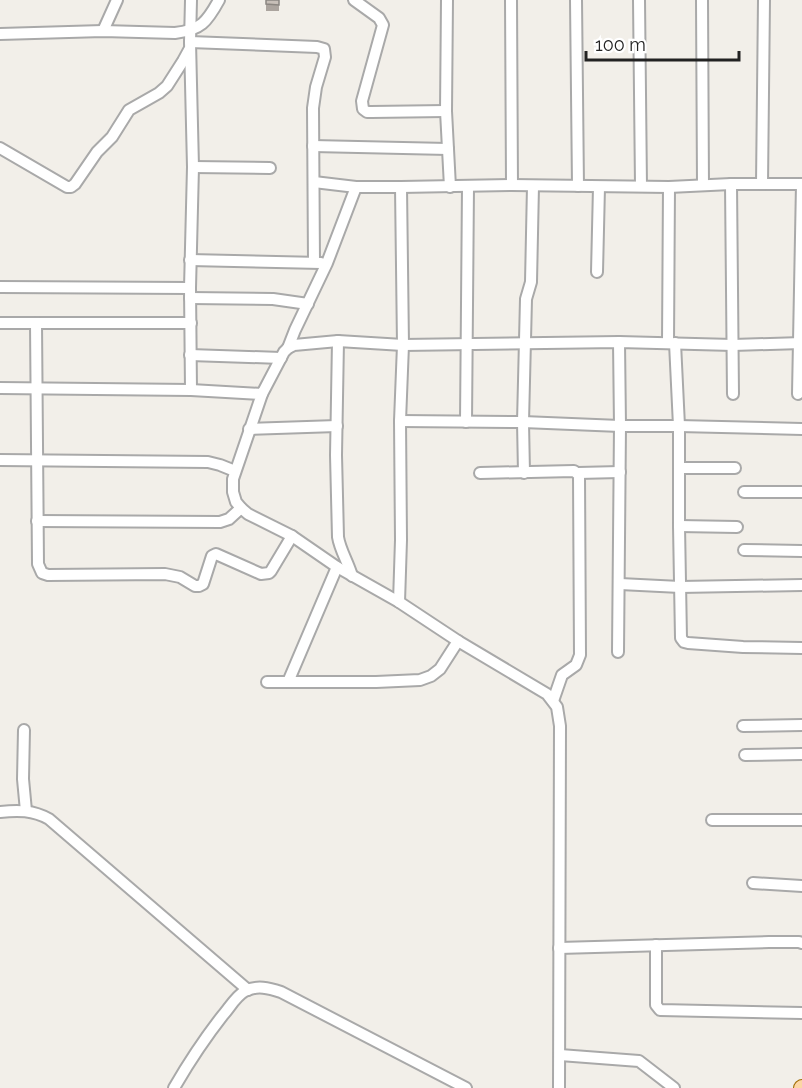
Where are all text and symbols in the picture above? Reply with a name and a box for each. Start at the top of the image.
scale bar [586,24,739,62]
text: 100 m [595,34,646,55]

